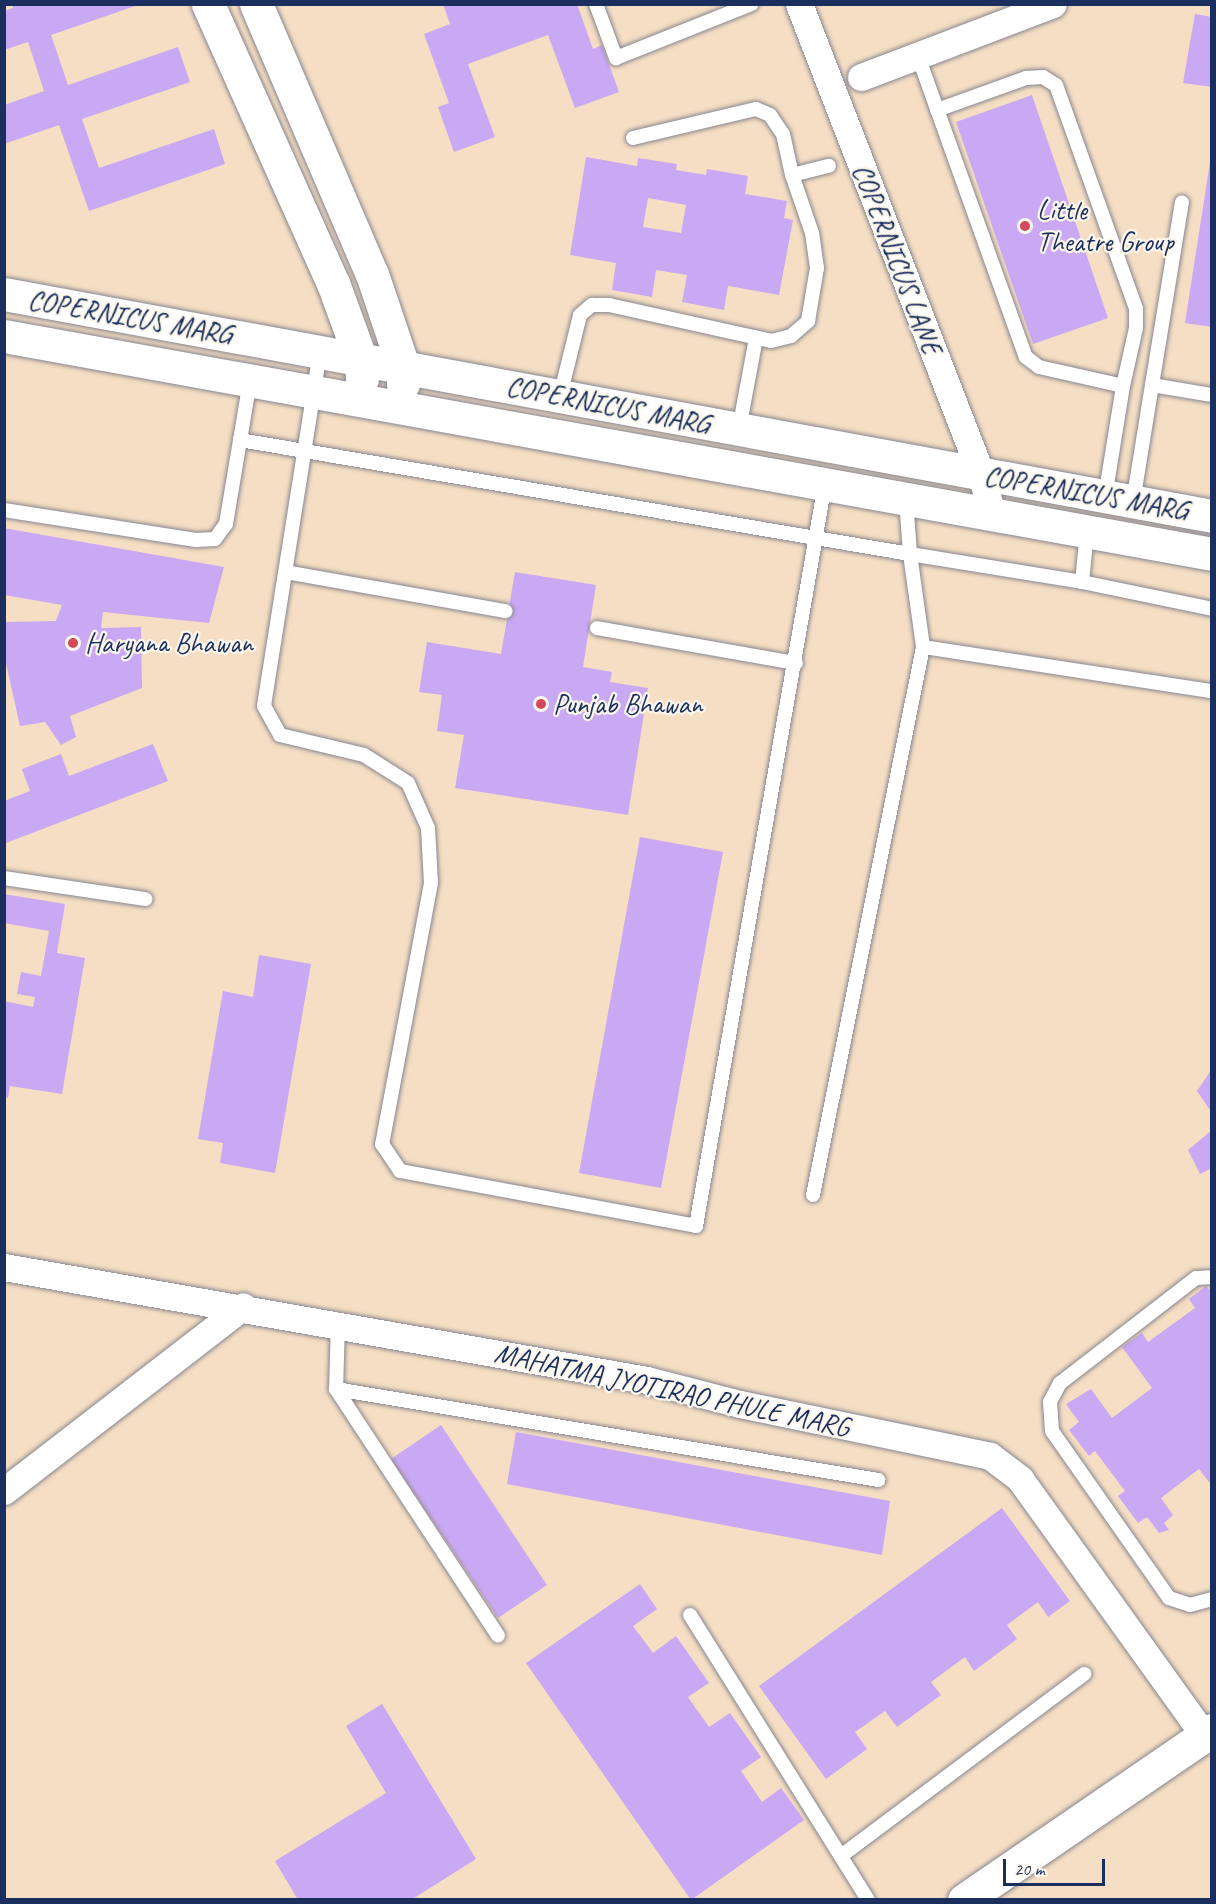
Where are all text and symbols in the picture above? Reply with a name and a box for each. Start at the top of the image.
street label: COPERNICUS LANE [845,159,949,359]
place label: Little Theatre Group [1037,193,1173,259]
marker: Little Theatre Group [1018,219,1032,233]
street label: COPERNICUS MARG [26,283,234,351]
street label: COPERNICUS MARG [504,369,712,441]
street label: COPERNICUS MARG [982,459,1190,527]
place label: Haryana Bhawan [85,626,253,660]
marker: Haryana Bhawan [66,636,80,650]
place label: Punjab Bhawan [553,687,702,721]
marker: Punjab Bhawan [534,697,548,711]
street label: MAHATMA JYOTIRAO PHULE MARG [492,1336,852,1444]
scale bar [1006,1847,1108,1885]
text: 20 m [1014,1858,1045,1880]

